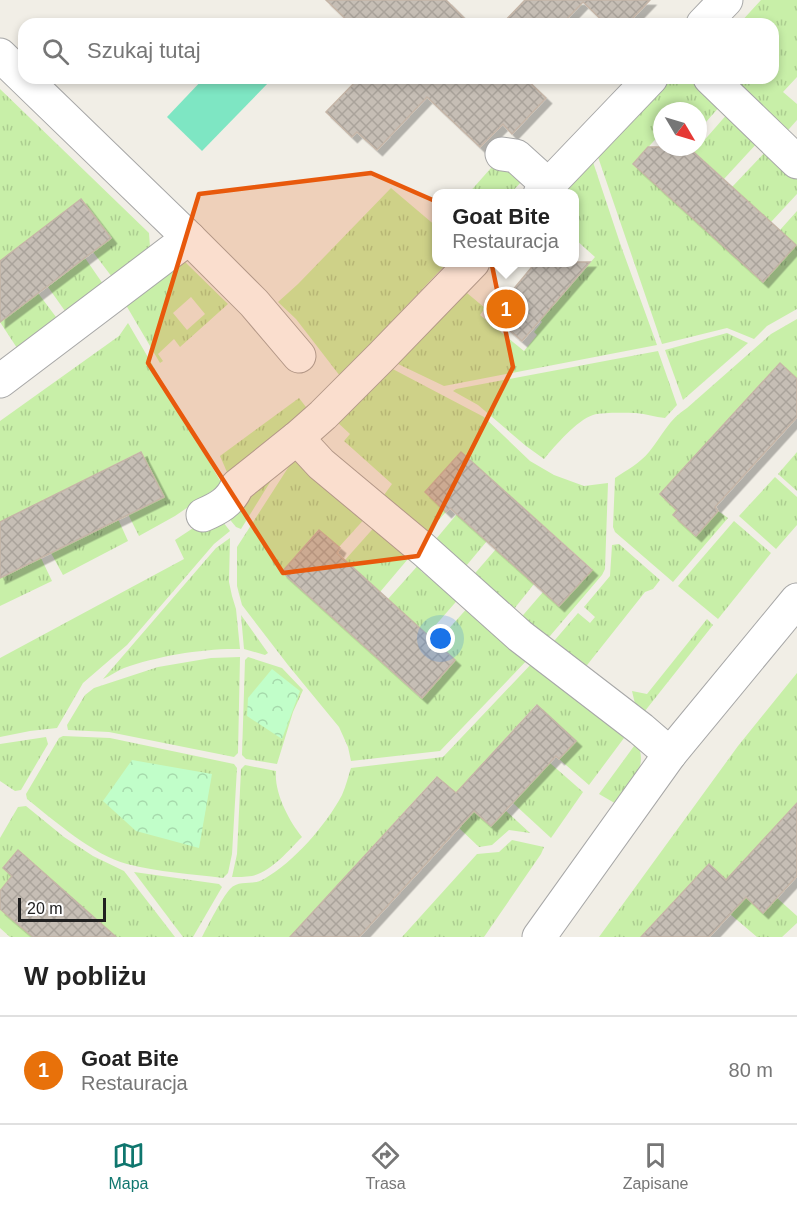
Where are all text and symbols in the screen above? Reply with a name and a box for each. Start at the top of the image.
search box [18,18,779,84]
icon: search [39,35,72,68]
text: Szukaj tutaj [87,38,201,63]
north arrow [653,102,707,156]
popup [432,189,579,267]
text: Goat Bite [452,204,550,229]
text: Restauracja [452,230,559,252]
pin: 1 [486,286,526,332]
your location [426,624,455,653]
scale bar [18,895,106,922]
text: 20 m [27,900,63,917]
text: W pobliżu [24,961,147,991]
text: Goat Bite [81,1046,179,1071]
text: 1 [38,1059,49,1081]
text: 80 m [729,1059,773,1081]
text: Restauracja [81,1072,188,1094]
tab: Mapa [108,1139,149,1193]
tab: Trasa [365,1139,406,1193]
tab: Zapisane [623,1139,689,1193]

